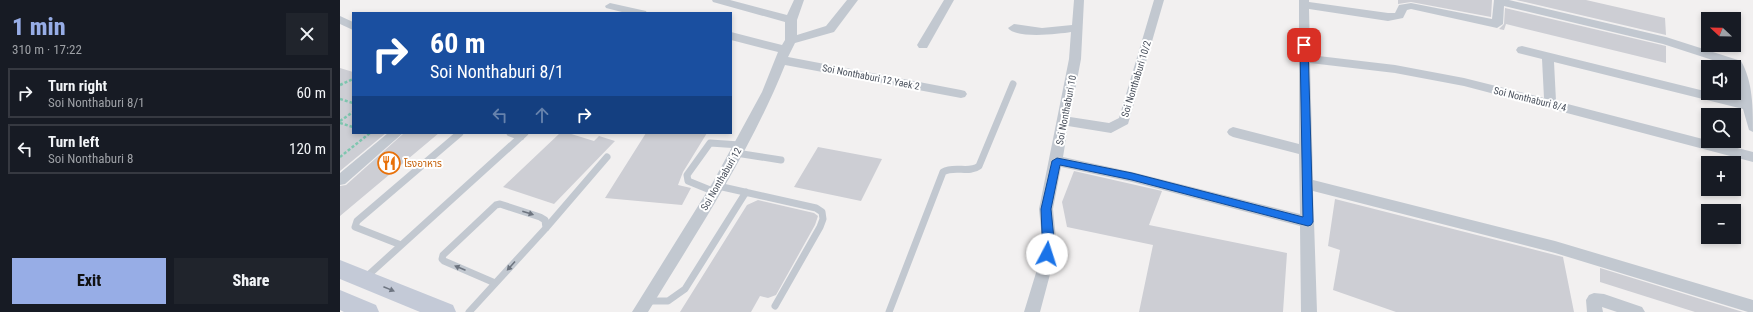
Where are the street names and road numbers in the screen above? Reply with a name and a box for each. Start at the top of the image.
street label: Soi Nonthaburi 10/2 [1119,39,1153,119]
street label: Soi Nonthaburi 12 Yaek 2 [821,62,921,92]
street label: Soi Nonthaburi 10 [1054,74,1078,146]
street label: Soi Nonthaburi 8/4 [1493,85,1567,113]
street label: Soi Nonthaburi 12 [699,146,743,212]

